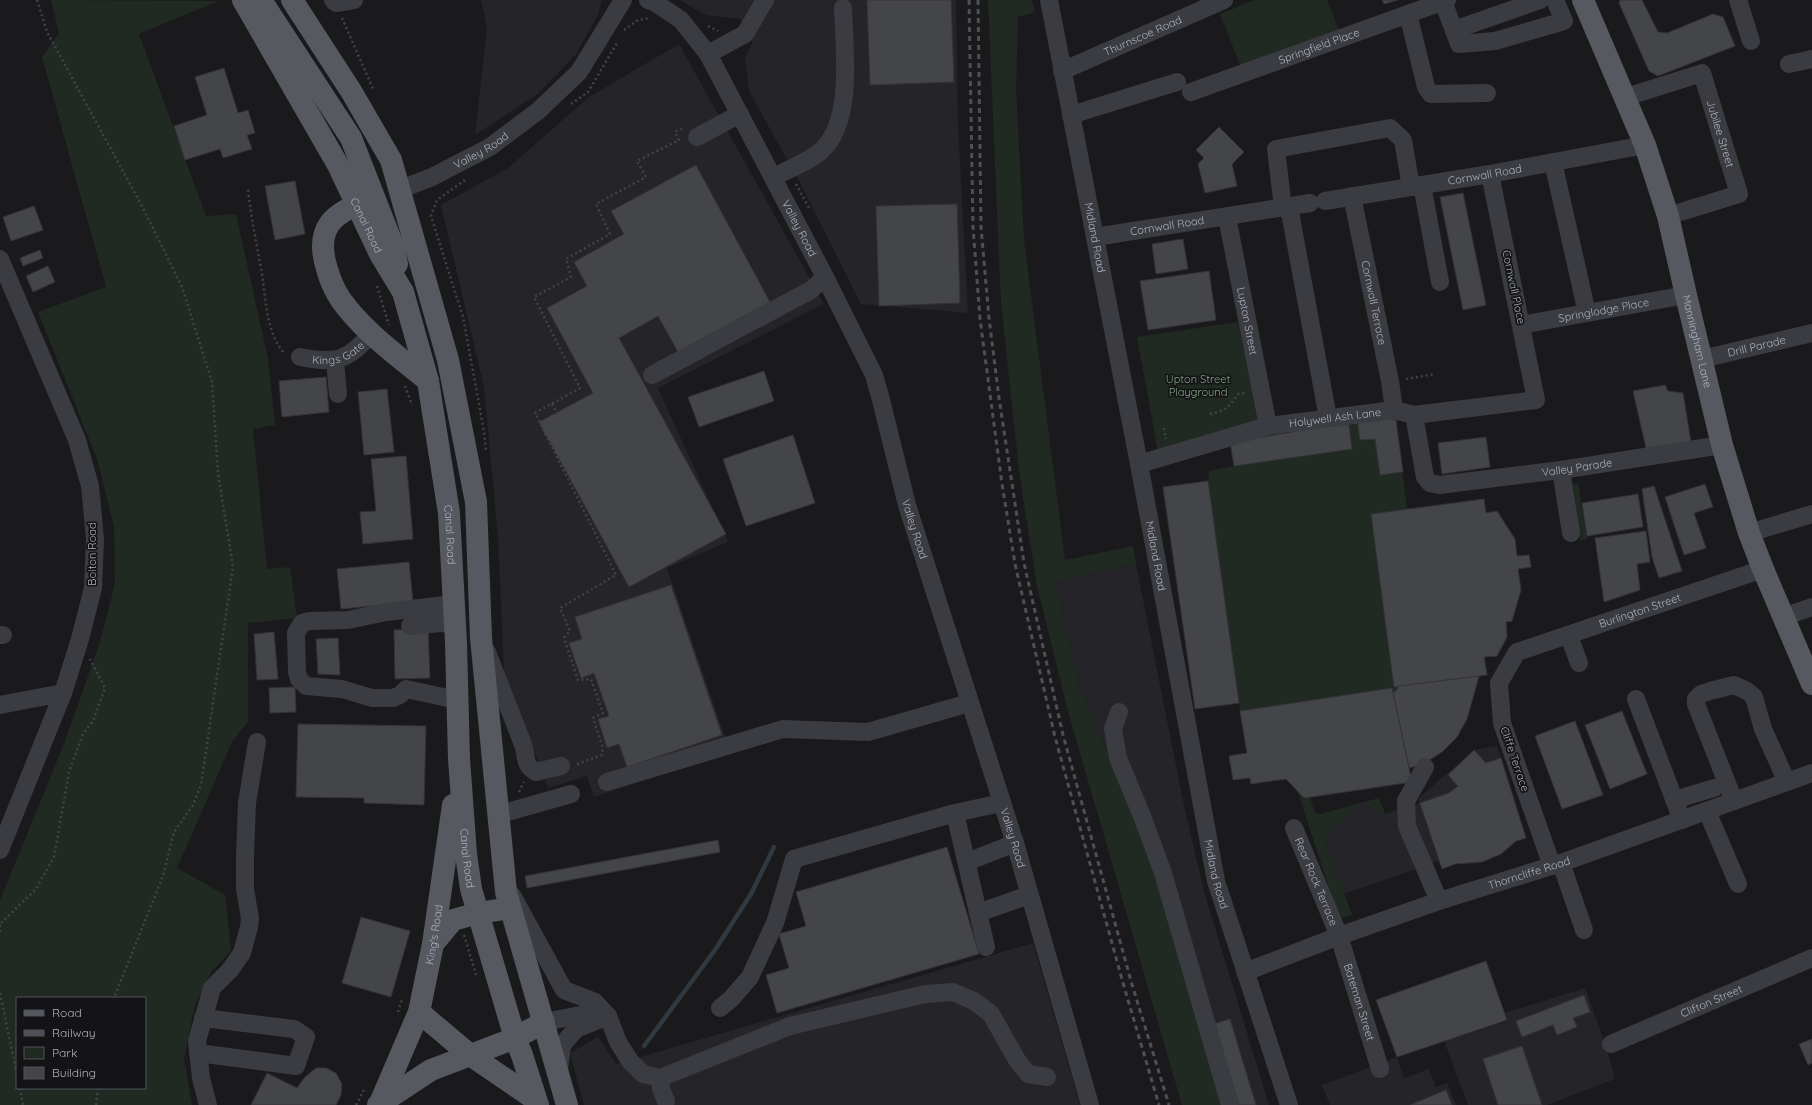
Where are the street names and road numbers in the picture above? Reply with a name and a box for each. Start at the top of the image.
street label: Thurnscoe Road [1101,12,1184,59]
street label: Springfield Place [1277,25,1361,67]
street label: Jubilee Street [1704,98,1737,169]
street label: Valley Road [451,129,511,172]
street label: Cornwall Road [1447,161,1523,188]
street label: Canal Road [347,195,386,255]
street label: Valley Road [779,198,820,259]
street label: Midland Road [1081,202,1109,274]
street label: Cornwall Road [1129,213,1205,238]
street label: Cornwall Place [1499,249,1529,325]
street label: Cornwall Terrace [1358,259,1389,346]
street label: Lupton Street [1234,286,1261,356]
street label: Manningham Lane [1679,293,1715,389]
street label: Springlodge Place [1557,295,1650,325]
street label: Drill Parade [1726,332,1787,360]
street label: Kings Gate [311,338,367,367]
street label: Holywell Ash Lane [1288,405,1382,430]
street label: Valley Parade [1541,455,1613,479]
street label: Valley Road [899,498,931,561]
street label: Canal Road [441,504,459,565]
street label: Midland Road [1143,520,1169,592]
street label: Bolton Road [85,522,99,586]
street label: Burlington Street [1597,590,1683,631]
street label: Cliffe Terrace [1497,725,1533,793]
street label: Valley Road [997,806,1029,869]
street label: Canal Road [457,828,478,889]
street label: Rear Rock Terrace [1292,835,1341,928]
street label: Midland Road [1201,838,1232,910]
street label: Thorncliffe Road [1486,853,1572,892]
street label: King's Road [422,904,446,966]
street label: Bateman Street [1341,962,1378,1042]
street label: Clifton Street [1678,982,1744,1021]

